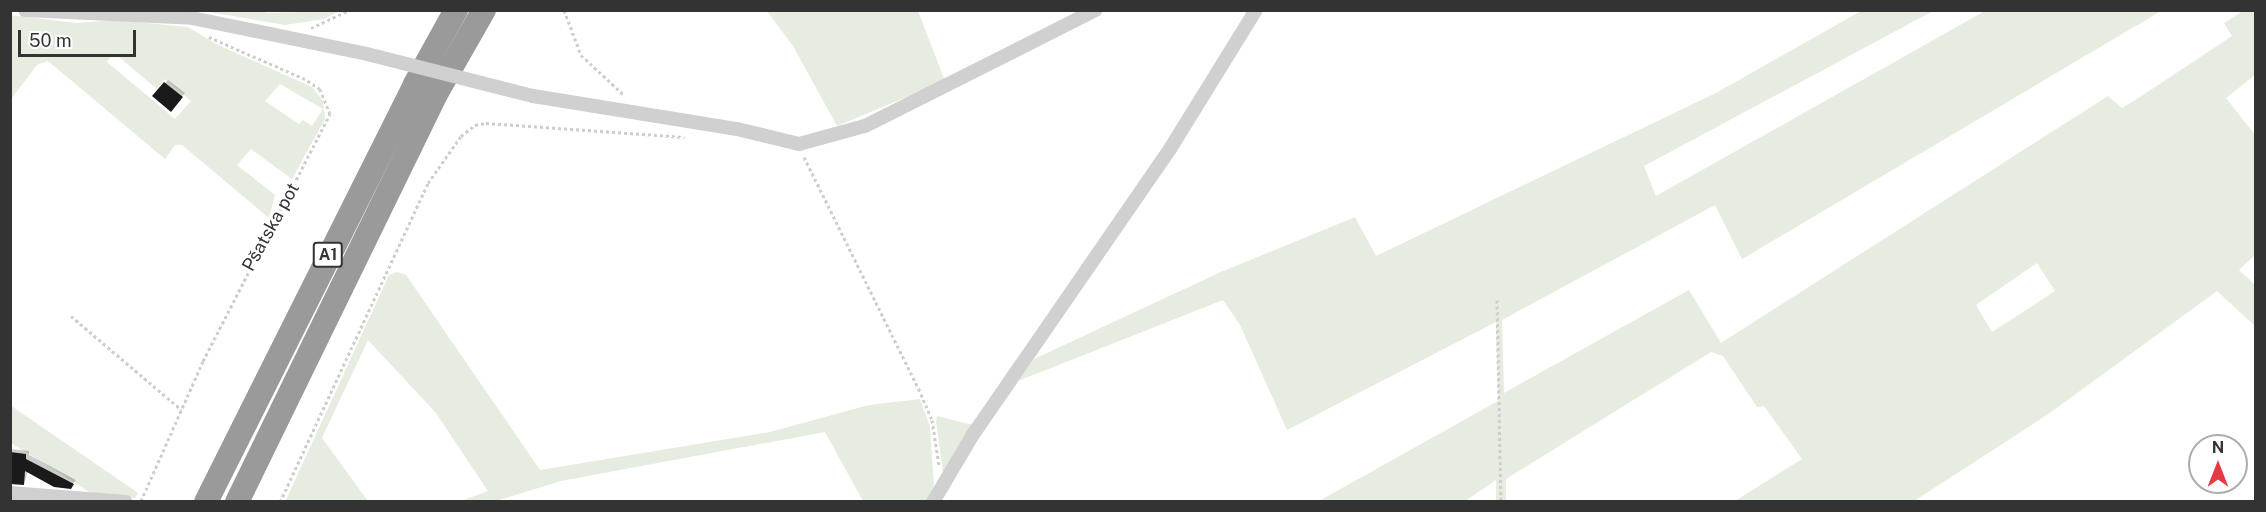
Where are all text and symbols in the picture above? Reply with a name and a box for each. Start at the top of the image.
scale bar [21,18,140,56]
text: 50 m [29,30,72,51]
street label: Pšatska pot [238,179,304,275]
road number: A1 [312,242,344,268]
north arrow [2188,434,2248,494]
text: N [2212,438,2224,457]

